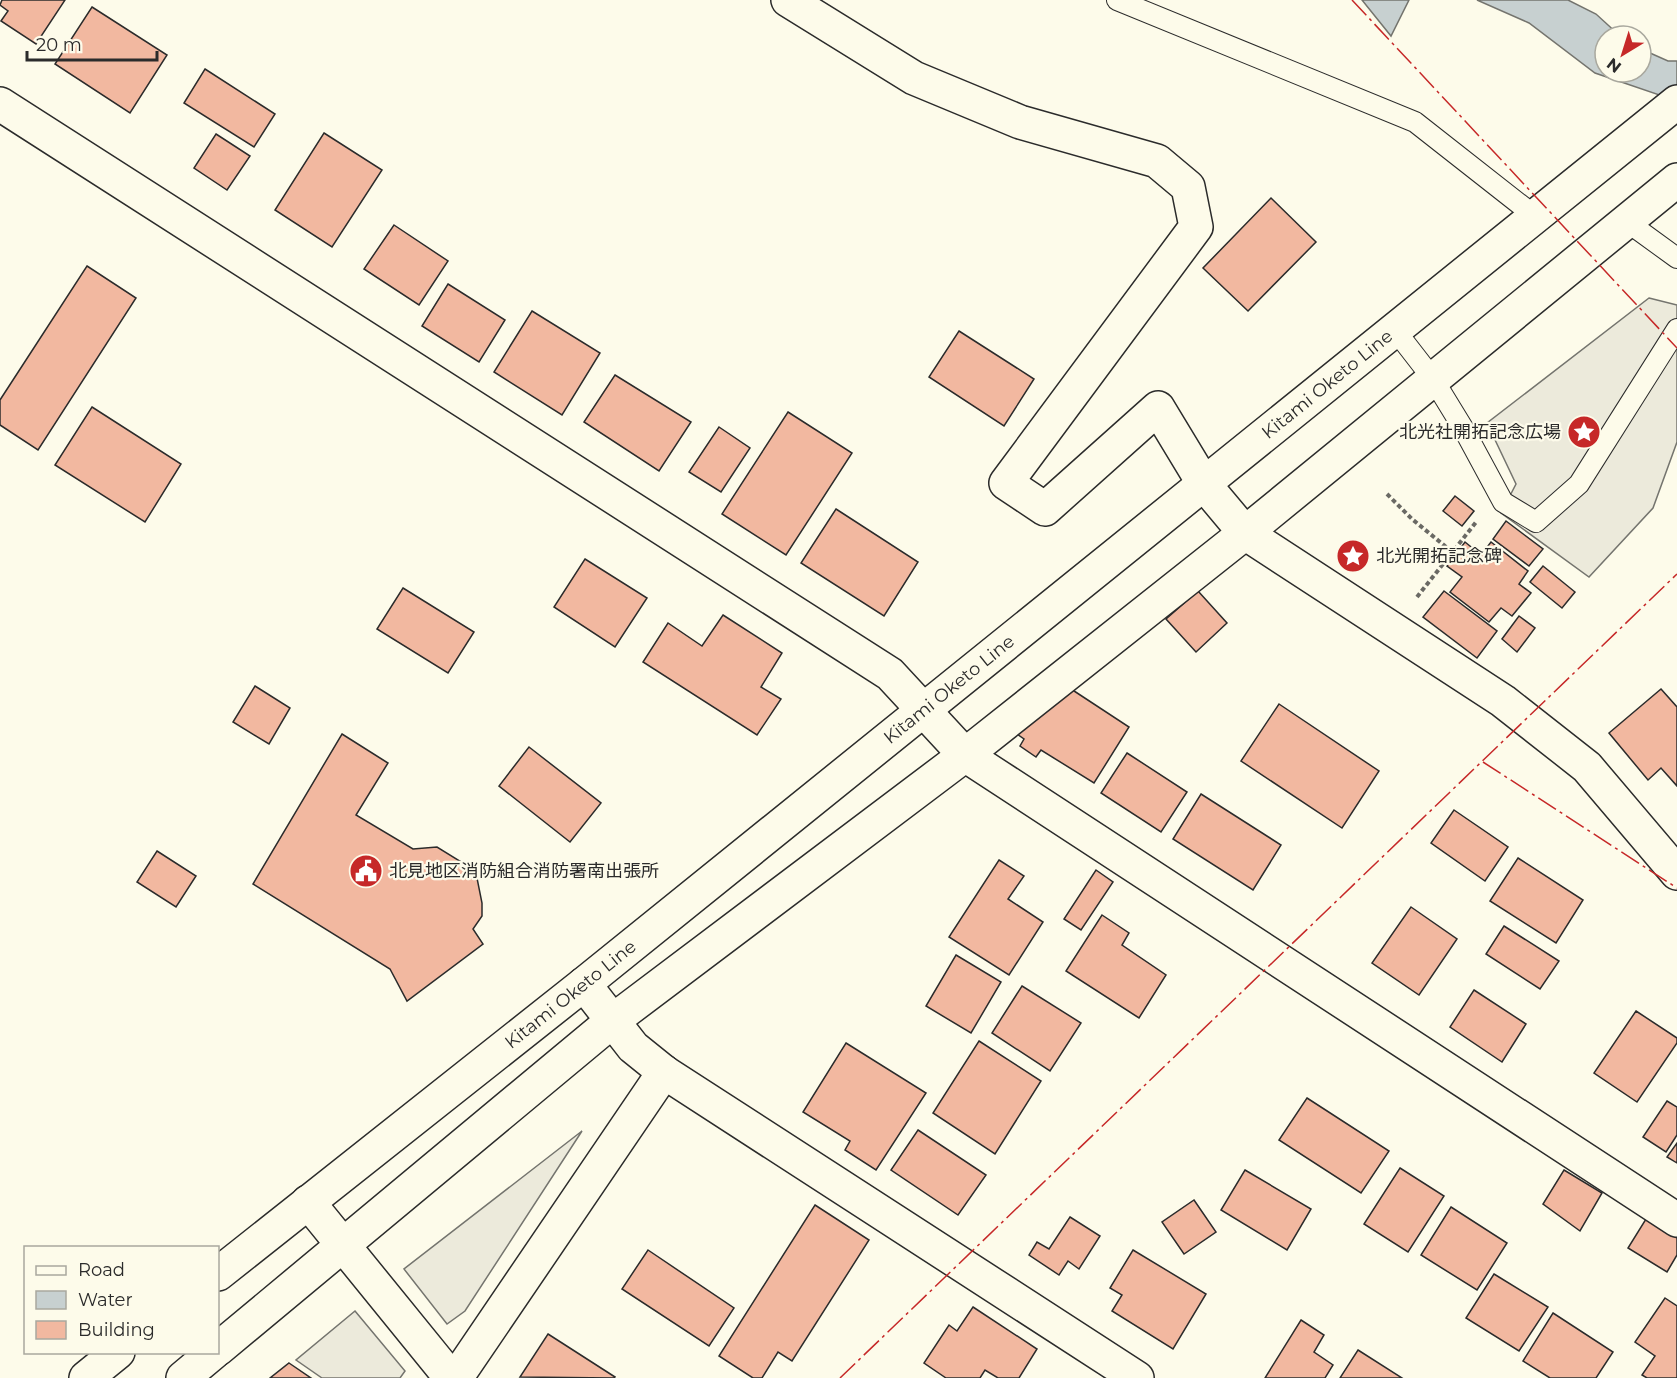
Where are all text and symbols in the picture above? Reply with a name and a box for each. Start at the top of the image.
scale bar [27,24,158,62]
north arrow [1593,24,1653,84]
text: 20 m [36,34,82,56]
text: N [1603,54,1625,77]
street label: Kitami Oketo Line [1257,325,1397,444]
place icon: 北光社開拓記念広場 [1566,414,1602,450]
place label: 北光社開拓記念広場 [1399,421,1561,443]
place icon: 北光開拓記念碑 [1335,538,1371,574]
place label: 北光開拓記念碑 [1376,545,1502,567]
street label: Kitami Oketo Line [879,630,1019,749]
public building icon: 北見地区消防組合消防署南出張所 [348,853,384,889]
place label: 北見地区消防組合消防署南出張所 [389,860,659,882]
street label: Kitami Oketo Line [501,935,641,1053]
legend [24,1246,219,1354]
text: Road [78,1259,125,1281]
text: Water [78,1289,133,1311]
text: Building [78,1319,155,1341]

